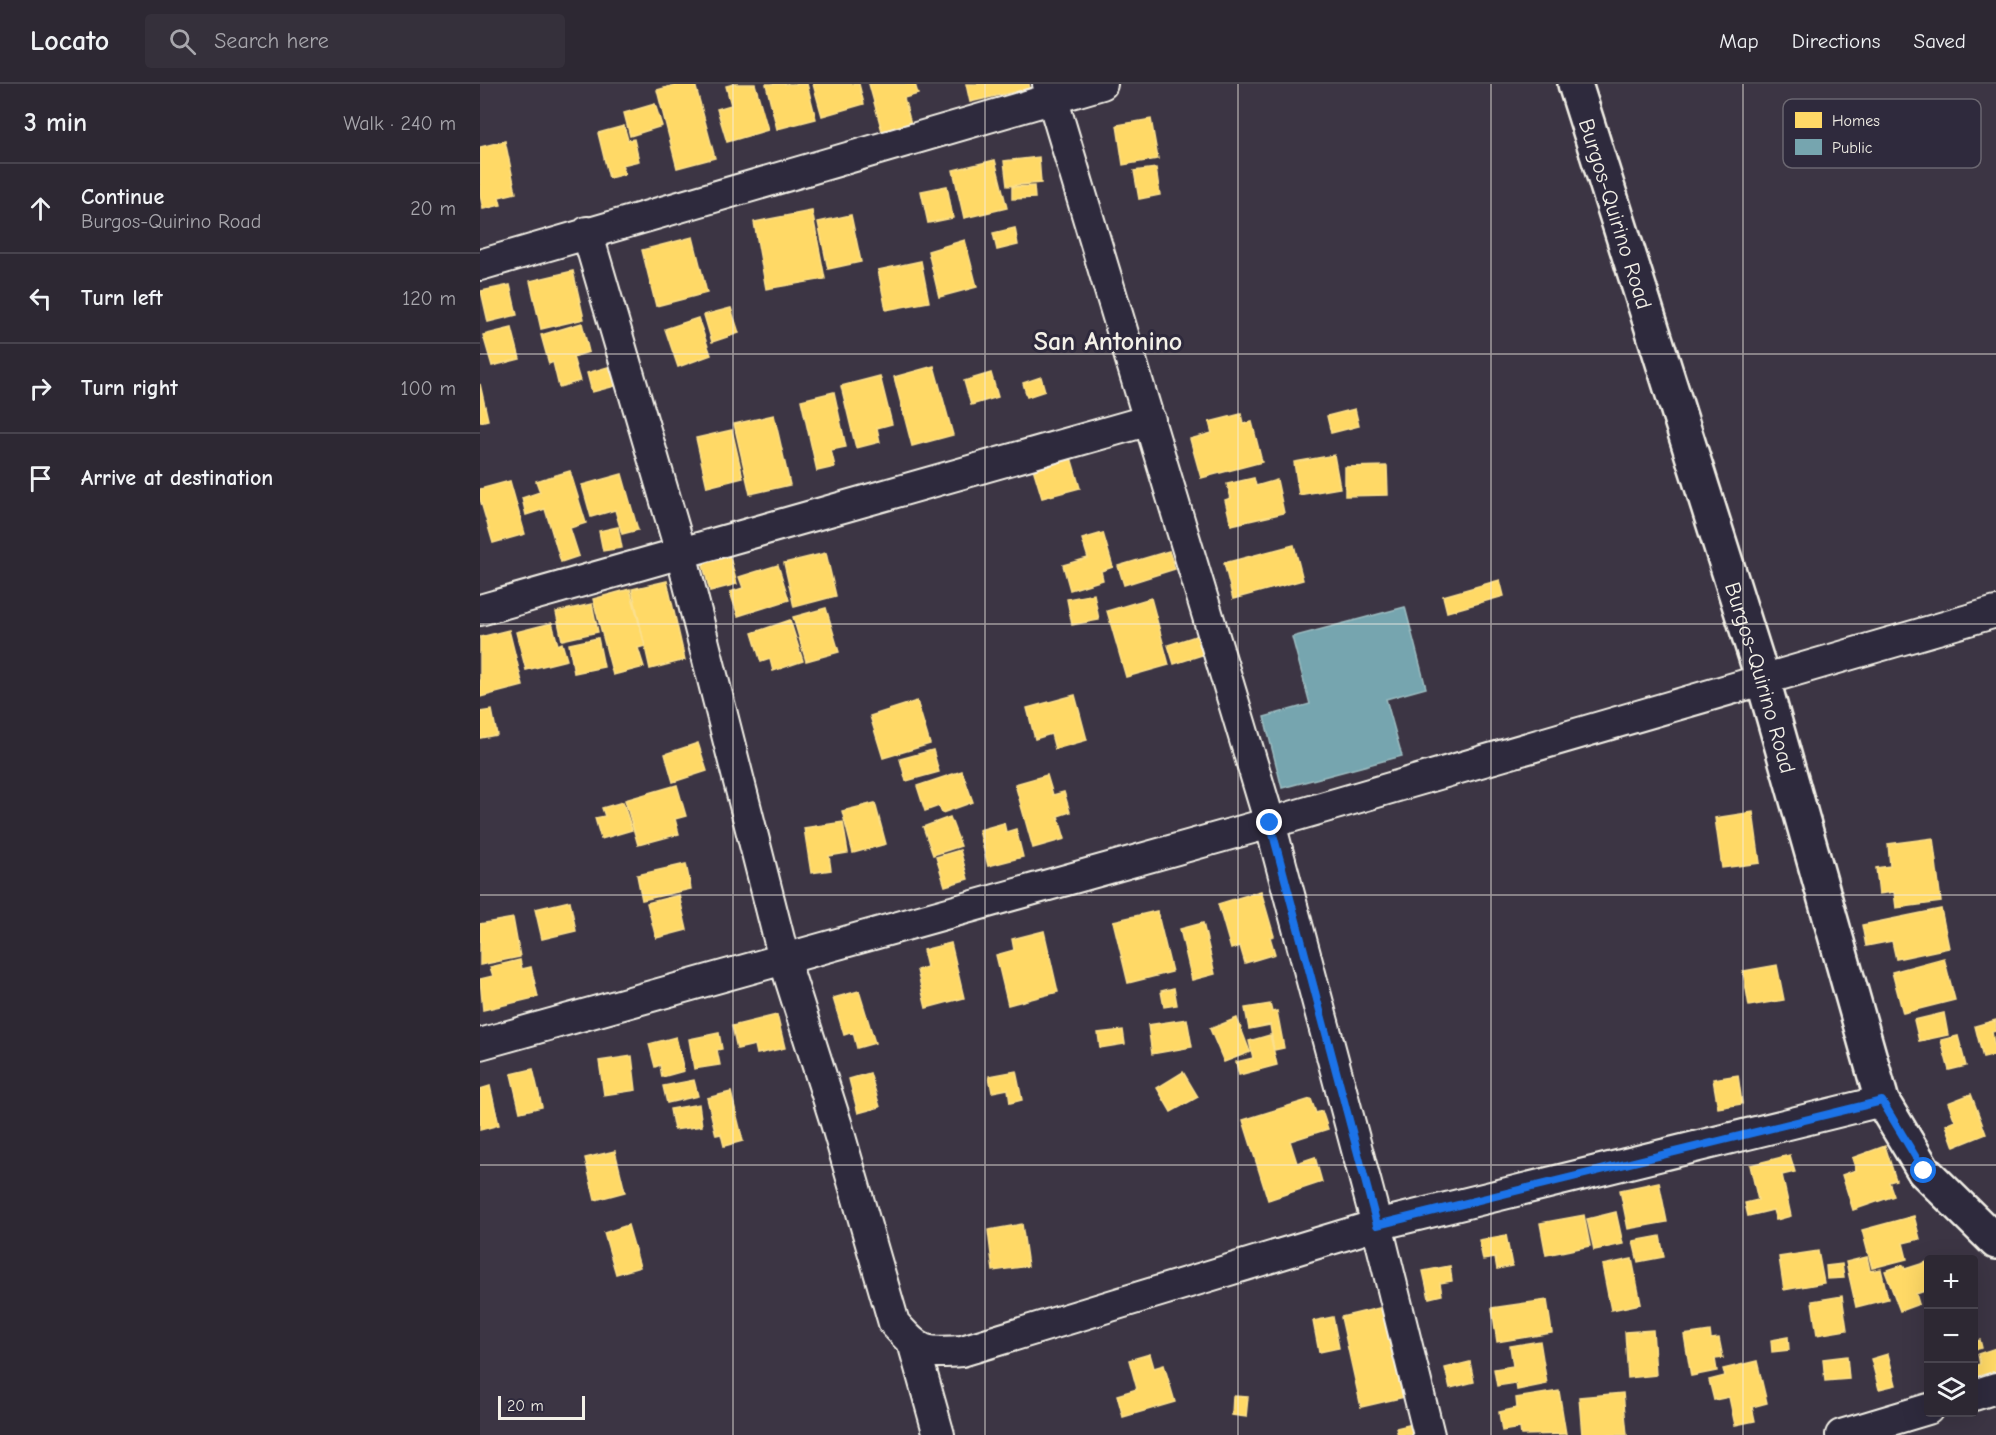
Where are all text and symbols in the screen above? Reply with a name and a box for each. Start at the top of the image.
search box [145,14,565,68]
text: Locato [30,25,109,57]
icon: search [166,25,199,58]
text: Search here [214,28,329,54]
text: Map [1719,29,1759,53]
text: Directions [1792,29,1881,53]
text: Saved [1914,29,1966,53]
legend [1783,99,1981,168]
text: 3 min [24,108,87,138]
text: Walk · 240 m [343,112,456,135]
text: Homes [1832,112,1880,130]
street label: Burgos-Quirino Road [1573,115,1657,313]
text: Public [1832,139,1873,157]
text: Continue [81,184,164,210]
icon: ahead [24,192,57,225]
text: 20 m [410,197,456,220]
text: Burgos-Quirino Road [81,210,261,233]
icon: left [24,282,57,315]
text: Turn left [81,285,163,311]
text: 120 m [402,287,456,310]
district label: San Antonino [1034,327,1182,357]
icon: right [24,372,57,405]
text: Turn right [81,375,178,401]
text: 100 m [401,377,456,400]
icon: arrive [24,462,57,495]
text: Arrive at destination [81,465,273,491]
street label: Burgos-Quirino Road [1719,579,1801,776]
route end [1256,809,1282,835]
route start [1910,1157,1936,1183]
map controls [1924,1255,1978,1417]
button: + [1924,1255,1978,1309]
button: − [1924,1309,1978,1363]
button: layers [1924,1363,1978,1417]
scale bar [498,1393,585,1420]
text: 20 m [507,1397,544,1415]

